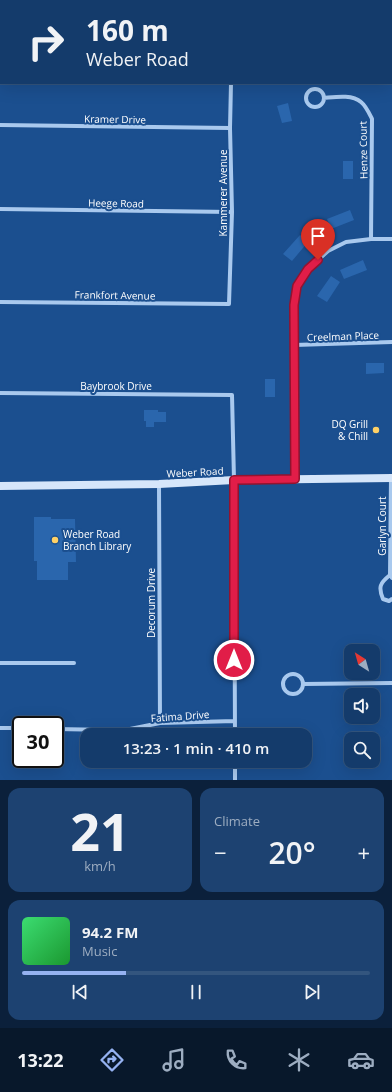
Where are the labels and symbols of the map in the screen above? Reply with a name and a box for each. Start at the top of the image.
street label: Kramer Drive [84,111,146,127]
street label: Henze Court [355,120,371,179]
street label: Kammerer Avenue [216,149,230,237]
street label: Heege Road [88,196,144,210]
pin [301,219,335,260]
street label: Frankfort Avenue [75,287,156,303]
street label: Creelman Place [307,328,380,344]
street label: Baybrook Drive [80,379,152,393]
place label: DQ Grill & Chill [331,417,368,443]
marker: DQ Grill & Chill [371,425,381,435]
street label: Weber Road [166,464,224,480]
street label: Garlyn Court [375,496,389,556]
place label: Weber Road Branch Library [63,527,132,553]
marker: Weber Road Branch Library [50,535,60,545]
street label: Decorum Drive [144,568,158,638]
position arrow [213,639,255,681]
north arrow [344,644,380,680]
street label: Fatima Drive [150,707,210,725]
speed limit sign: 30 [12,716,64,768]

